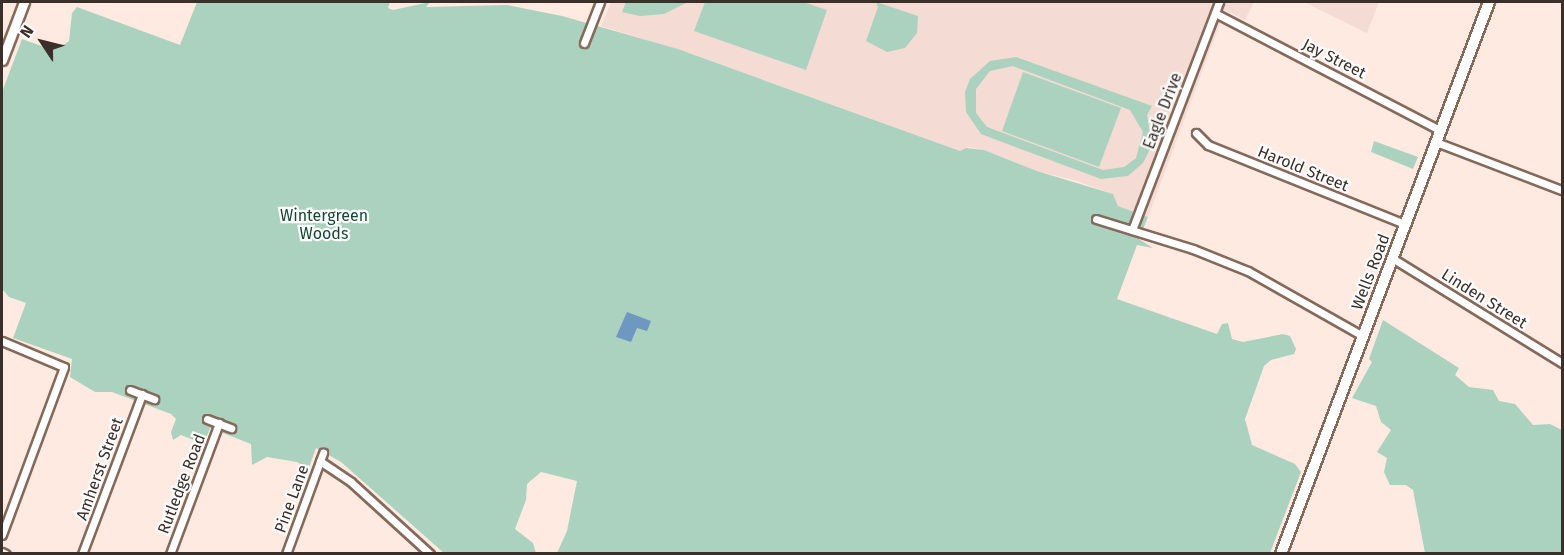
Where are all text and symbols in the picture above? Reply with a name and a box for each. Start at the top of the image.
north arrow [12,12,72,72]
text: N [16,22,38,41]
street label: Jay Street [1299,35,1369,83]
street label: Eagle Drive [1140,70,1186,152]
street label: Harold Street [1255,142,1351,196]
park label: Wintergreen Woods [280,206,368,244]
street label: Wells Road [1348,231,1394,313]
street label: Linden Street [1438,265,1530,333]
street label: Amherst Street [73,415,127,523]
street label: Rutledge Road [154,431,210,537]
street label: Pine Lane [271,462,313,536]

